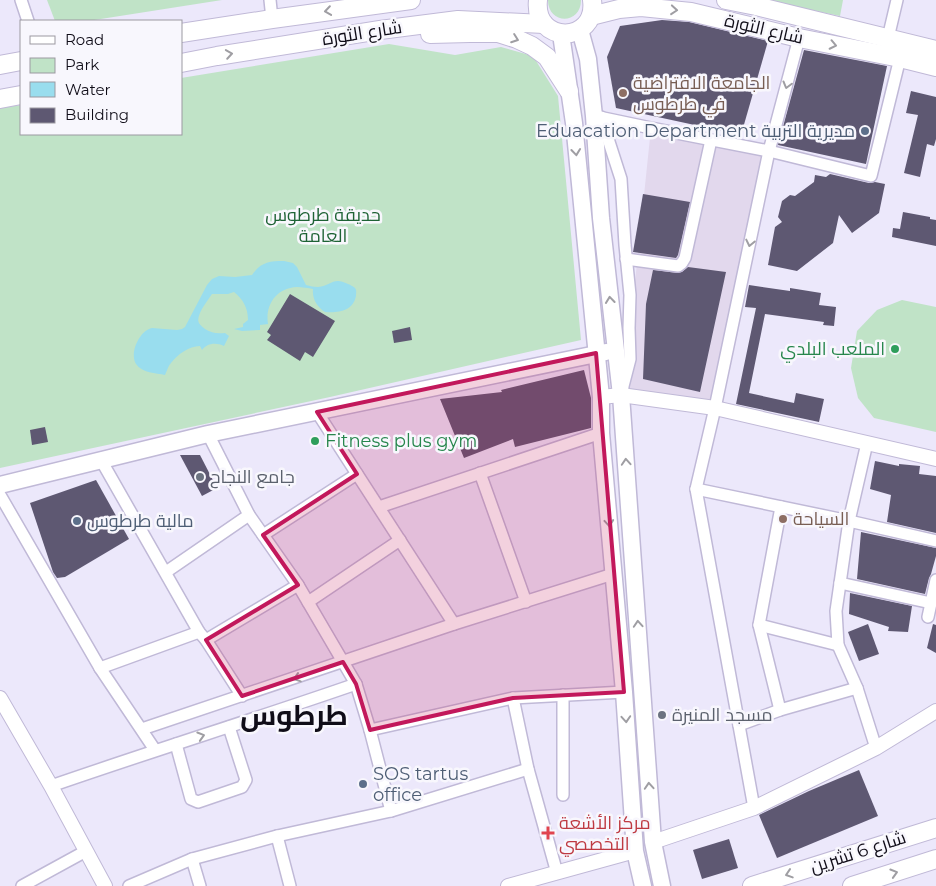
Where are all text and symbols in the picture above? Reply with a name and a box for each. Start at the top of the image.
one-way arrow [670,4,678,15]
one-way arrow [324,6,332,16]
street label: شارع الثورة [722,9,806,50]
street label: شارع الثورة [321,16,404,51]
legend [20,20,182,135]
text: Road [65,30,104,49]
one-way arrow [510,33,519,43]
one-way arrow [828,39,837,49]
one-way arrow [225,50,234,60]
text: Park [65,55,99,74]
place label: الجامعة الافتراضية في طرطوس [633,72,770,118]
text: Water [65,80,111,99]
one-way arrow [782,80,792,88]
marker: الجامعة الافتراضية في طرطوس [617,87,629,99]
text: Building [65,105,129,124]
place label: Eduacation Department مديرية التربية [536,120,855,142]
marker: Eduacation Department مديرية التربية [859,125,871,137]
one-way arrow [571,148,582,156]
park label: حديقة طرطوس العامة [265,204,381,247]
one-way arrow [745,239,756,248]
one-way arrow [605,296,616,304]
place label: الملعب البلدي [780,338,885,363]
marker: الملعب البلدي [889,343,901,355]
place label: Fitness plus gym [325,430,477,452]
marker: Fitness plus gym [309,435,321,447]
one-way arrow [621,457,632,465]
place label: جامع النجاح [210,466,295,489]
marker: جامع النجاح [194,471,206,483]
place label: السياحة [793,508,849,530]
place label: مالية طرطوس [87,510,194,532]
marker: السياحة [777,513,789,525]
marker: مالية طرطوس [71,515,83,527]
one-way arrow [603,519,614,527]
one-way arrow [632,619,643,627]
one-way arrow [293,672,301,682]
district label: طرطوس [240,698,348,732]
place label: مسجد المنيرة [672,704,773,726]
marker: مسجد المنيرة [656,709,668,721]
one-way arrow [620,716,631,724]
one-way arrow [197,731,205,741]
place label: SOS tartus office [373,763,468,806]
marker: SOS tartus office [357,778,369,790]
one-way arrow [644,781,655,789]
place label: مركز الأشعة التخصصي [559,812,651,857]
marker: مركز الأشعة التخصصي [541,826,555,840]
street label: شارع 6 تشرين [807,826,909,879]
one-way arrow [786,868,794,878]
one-way arrow [889,868,897,878]

